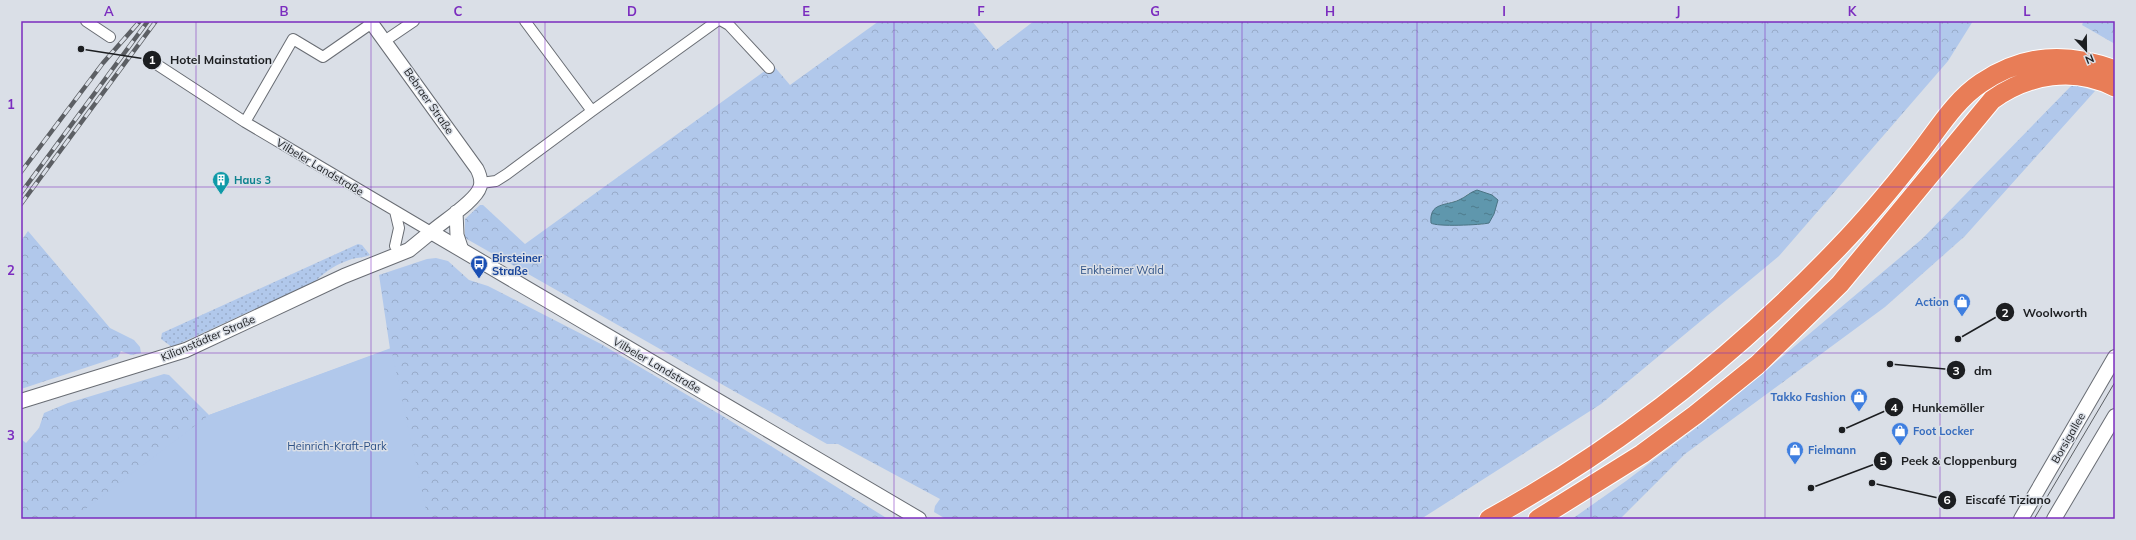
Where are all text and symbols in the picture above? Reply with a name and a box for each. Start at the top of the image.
text: A [104,3,114,19]
text: B [280,3,289,19]
text: C [454,3,463,19]
text: D [627,3,637,19]
text: E [802,3,810,19]
text: F [977,3,985,19]
text: G [1150,3,1160,19]
text: H [1325,3,1335,19]
text: I [1502,3,1506,19]
text: J [1676,3,1680,19]
text: K [1848,3,1858,19]
text: L [2023,3,2031,19]
north arrow [2066,30,2106,70]
callout: Hotel Mainstation [142,48,280,72]
text: N [2083,51,2096,67]
text: 1 [148,52,156,67]
text: Hotel Mainstation [170,52,272,67]
street label: Bebraer Straße [401,65,457,137]
text: 1 [7,96,15,112]
street label: Vilbeler Landstraße [274,135,366,199]
building icon: Haus 3 [211,170,231,195]
place label: Haus 3 [234,173,271,187]
place label: Birsteiner Straße [492,251,543,278]
bus stop icon: Birsteiner Straße [469,254,489,279]
text: 2 [7,262,15,278]
park label: Enkheimer Wald [1080,263,1164,277]
shop icon: Action [1952,292,1972,317]
place label: Action [1915,295,1949,309]
callout: Woolworth [1995,300,2096,324]
text: 2 [2001,305,2009,320]
text: Woolworth [2023,305,2087,320]
street label: Kilianstädter Straße [159,312,257,364]
street label: Vilbeler Landstraße [610,334,704,396]
callout: dm [1946,358,2001,382]
text: 3 [1952,363,1960,378]
text: dm [1974,363,1992,378]
shop icon: Takko Fashion [1849,387,1869,412]
place label: Takko Fashion [1771,390,1846,404]
callout: Hunkemöller [1884,395,1992,419]
text: 4 [1890,400,1898,415]
text: Hunkemöller [1912,400,1984,415]
street label: Borsigallee [2048,410,2088,466]
shop icon: Foot Locker [1890,421,1910,446]
place label: Foot Locker [1913,424,1974,438]
text: 3 [7,427,15,443]
park label: Heinrich-Kraft-Park [287,439,387,453]
shop icon: Fielmann [1785,440,1805,465]
place label: Fielmann [1808,443,1856,457]
callout: Peek & Cloppenburg [1873,449,2025,473]
text: 5 [1879,453,1887,468]
text: Peek & Cloppenburg [1901,453,2017,468]
callout: Eiscafé Tiziano [1937,488,2058,512]
text: 6 [1943,492,1951,507]
text: Eiscafé Tiziano [1965,492,2051,507]

